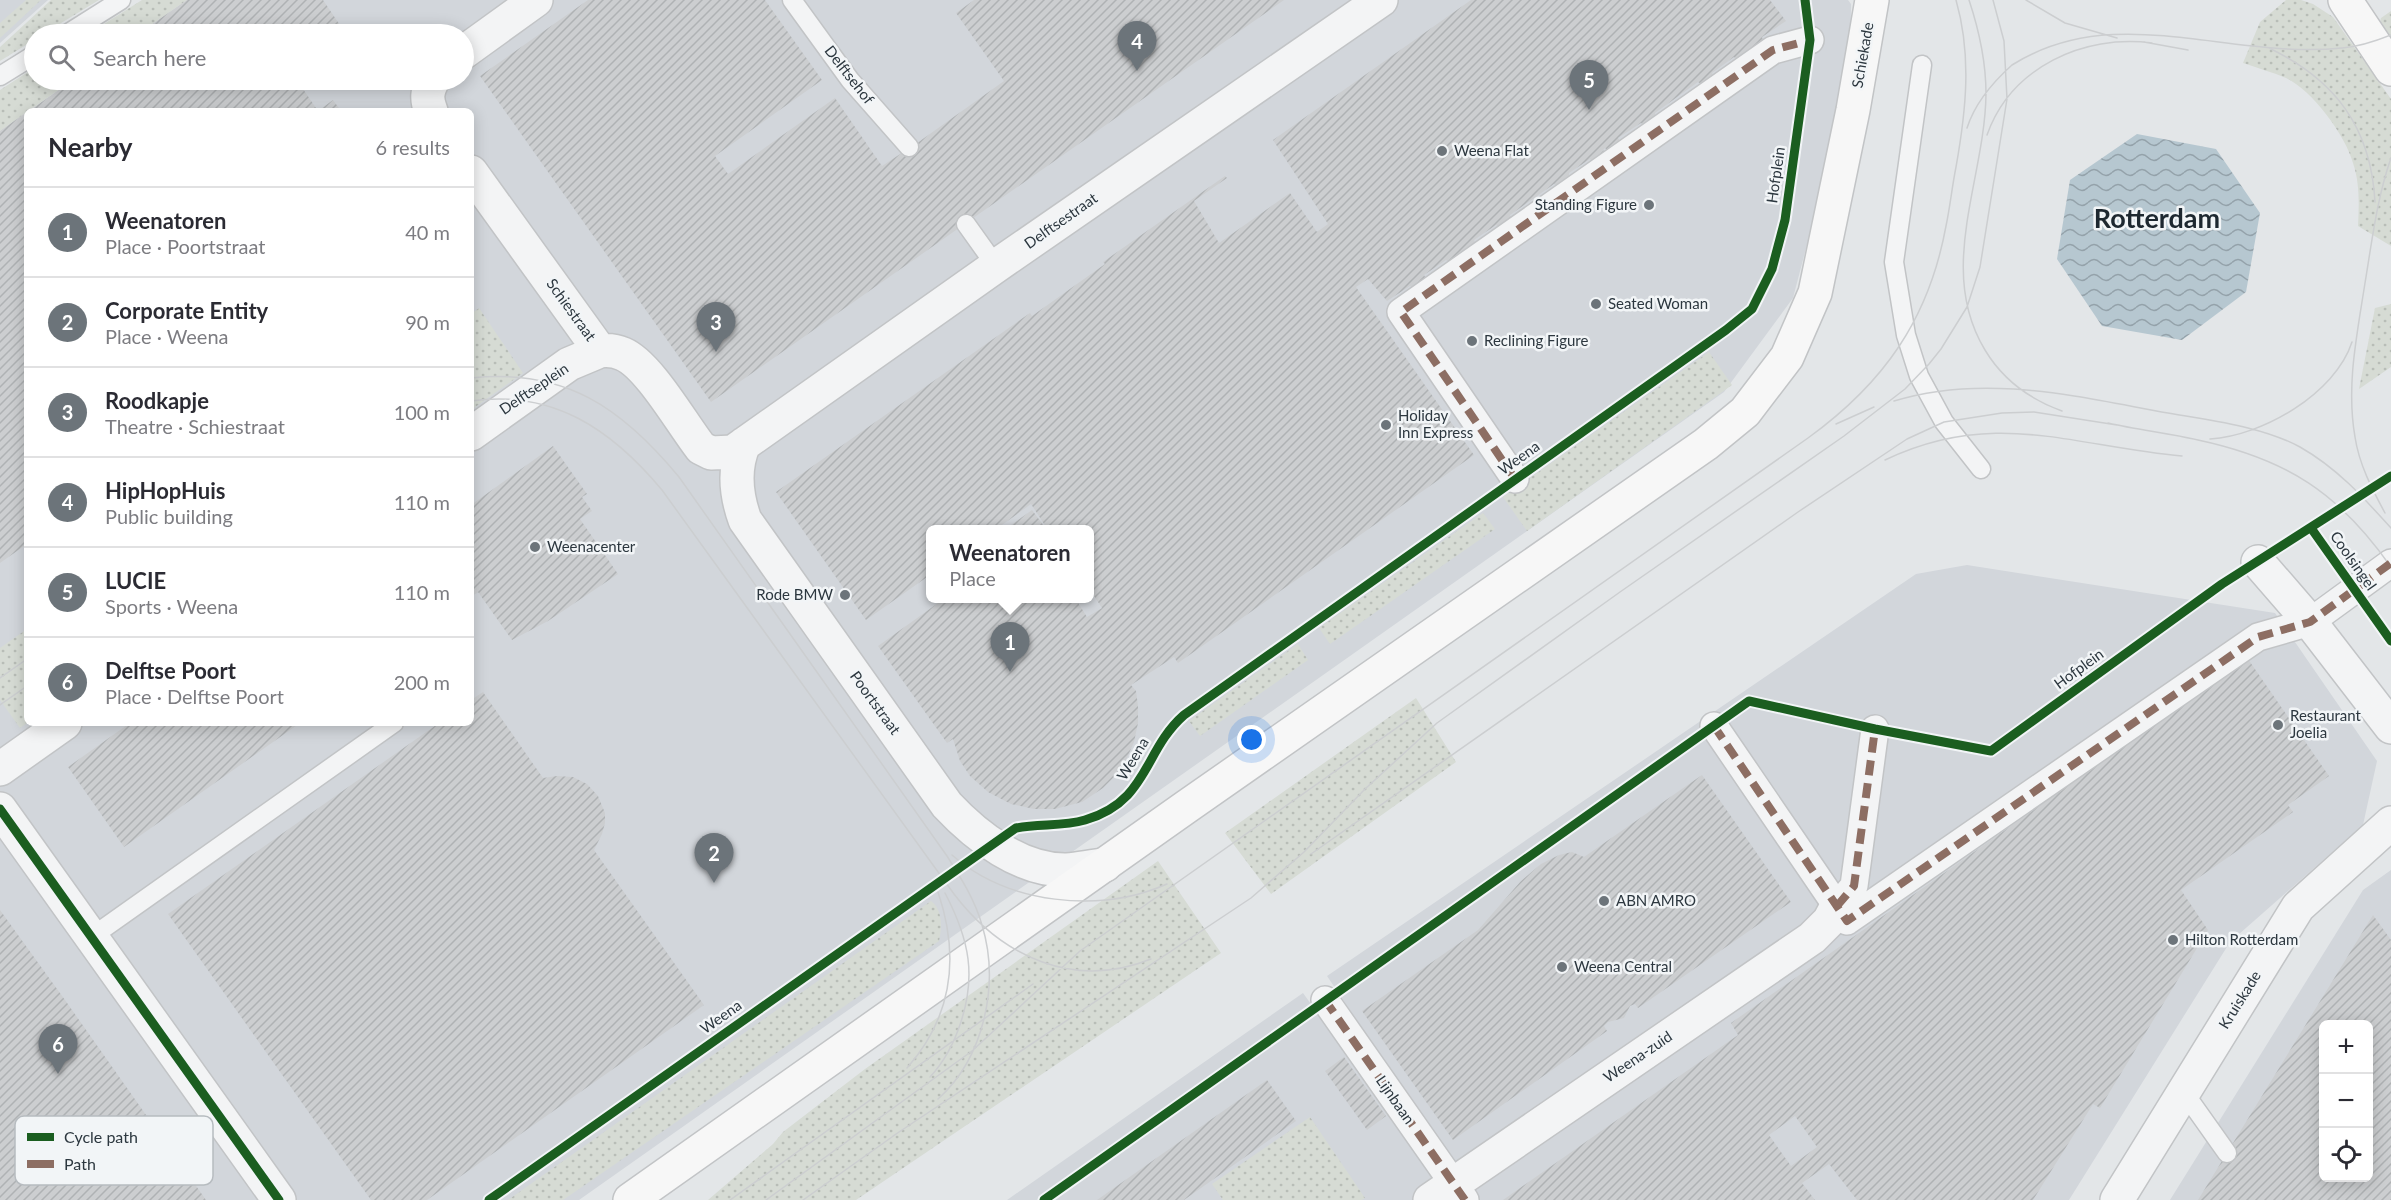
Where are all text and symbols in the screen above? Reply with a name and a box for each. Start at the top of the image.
street label: Schiekade [1847,20,1877,89]
pin: 4 [1118,22,1156,71]
search box [24,24,474,90]
icon: search [45,41,78,74]
street label: Delftsehof [821,41,879,108]
text: Search here [93,44,206,71]
pin: 5 [1570,60,1608,110]
text: Nearby [48,131,133,163]
text: 6 results [375,135,450,159]
place label: Weena Flat [1454,141,1529,159]
marker: Weena Flat [1435,144,1449,158]
street label: Hofplein [1762,146,1788,204]
street label: Delftsestraat [1021,188,1101,252]
place label: Standing Figure [1535,195,1637,213]
marker: Standing Figure [1642,198,1656,212]
district label: Rotterdam [2094,201,2220,234]
text: Weenatoren [105,207,226,234]
text: 1 [62,220,73,244]
text: 40 m [405,220,450,244]
text: Place · Poortstraat [105,234,265,258]
street label: Schiestraat [543,275,601,345]
place label: Seated Woman [1608,294,1708,312]
text: Corporate Entity [105,297,268,324]
marker: Seated Woman [1589,297,1603,311]
pin: 3 [696,302,736,352]
text: 2 [62,310,73,334]
text: 90 m [405,310,450,334]
text: Place · Weena [105,324,229,348]
place label: Reclining Figure [1484,331,1588,349]
marker: Reclining Figure [1465,334,1479,348]
street label: Delftseplein [496,359,571,418]
text: Roodkapje [105,387,209,414]
text: 3 [62,400,73,424]
text: 100 m [394,400,450,424]
place label: Holiday Inn Express [1398,406,1473,441]
text: Theatre · Schiestraat [105,414,285,438]
marker: Holiday Inn Express [1379,418,1393,432]
street label: Weena [1494,437,1543,478]
text: HipHopHuis [105,477,225,504]
text: 4 [62,490,73,514]
text: 110 m [394,490,450,514]
text: Public building [105,504,233,528]
popup [926,525,1094,603]
street label: Coolsingel [2327,527,2381,593]
place label: Weenacenter [547,537,636,555]
text: Weenatoren [949,539,1071,566]
marker: Weenacenter [528,540,542,554]
text: Place [949,566,996,590]
text: LUCIE [105,567,166,594]
text: 5 [62,580,73,604]
text: 110 m [394,580,450,604]
place label: Rode BMW [756,585,833,603]
marker: Rode BMW [838,588,852,602]
text: Sports · Weena [105,594,238,618]
pin: 1 [990,622,1030,672]
street label: Hofplein [2050,644,2107,692]
text: Delftse Poort [105,657,236,684]
street label: Poortstraat [847,667,905,738]
text: 6 [62,670,73,694]
text: 200 m [394,670,450,694]
text: Place · Delftse Poort [105,684,284,708]
place label: Restaurant Joelia [2290,706,2362,741]
marker: Restaurant Joelia [2271,718,2285,732]
your location [1237,725,1266,754]
street label: Weena [1112,734,1152,783]
pin: 2 [694,834,734,883]
place label: ABN AMRO [1616,891,1696,909]
marker: ABN AMRO [1597,894,1611,908]
place label: Hilton Rotterdam [2185,930,2298,948]
marker: Hilton Rotterdam [2166,933,2180,947]
place label: Weena Central [1574,957,1672,975]
marker: Weena Central [1555,960,1569,974]
street label: Kruiskade [2214,967,2264,1032]
street label: Weena [696,996,745,1037]
map controls [2319,1020,2373,1182]
button: + [2319,1020,2373,1074]
pin: 6 [38,1024,78,1074]
street label: Weena-zuid [1600,1027,1675,1086]
street label: Lijnbaan [1373,1072,1419,1127]
button: − [2319,1074,2373,1128]
legend [15,1116,213,1185]
text: Cycle path [64,1127,138,1146]
button: locate [2319,1128,2373,1182]
text: Path [64,1154,96,1173]

